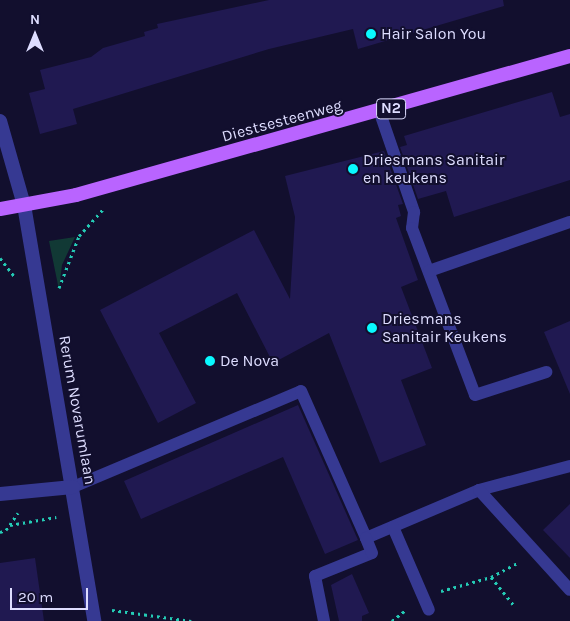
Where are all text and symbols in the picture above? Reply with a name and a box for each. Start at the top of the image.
north arrow [10,10,60,60]
text: N [30,11,40,28]
place label: Hair Salon You [381,24,486,44]
marker: Hair Salon You [365,28,377,40]
street label: Diestsesteenweg [220,96,344,146]
road number: N2 [376,96,406,122]
place label: Driesmans Sanitair en keukens [363,150,505,188]
marker: Driesmans Sanitair en keukens [347,163,359,175]
place label: Driesmans Sanitair Keukens [382,309,507,347]
marker: Driesmans Sanitair Keukens [366,322,378,334]
street label: Rerum Novarumlaan [54,334,100,486]
place label: De Nova [220,351,279,371]
marker: De Nova [204,355,216,367]
scale bar [12,578,90,610]
text: 20 m [18,588,53,606]

